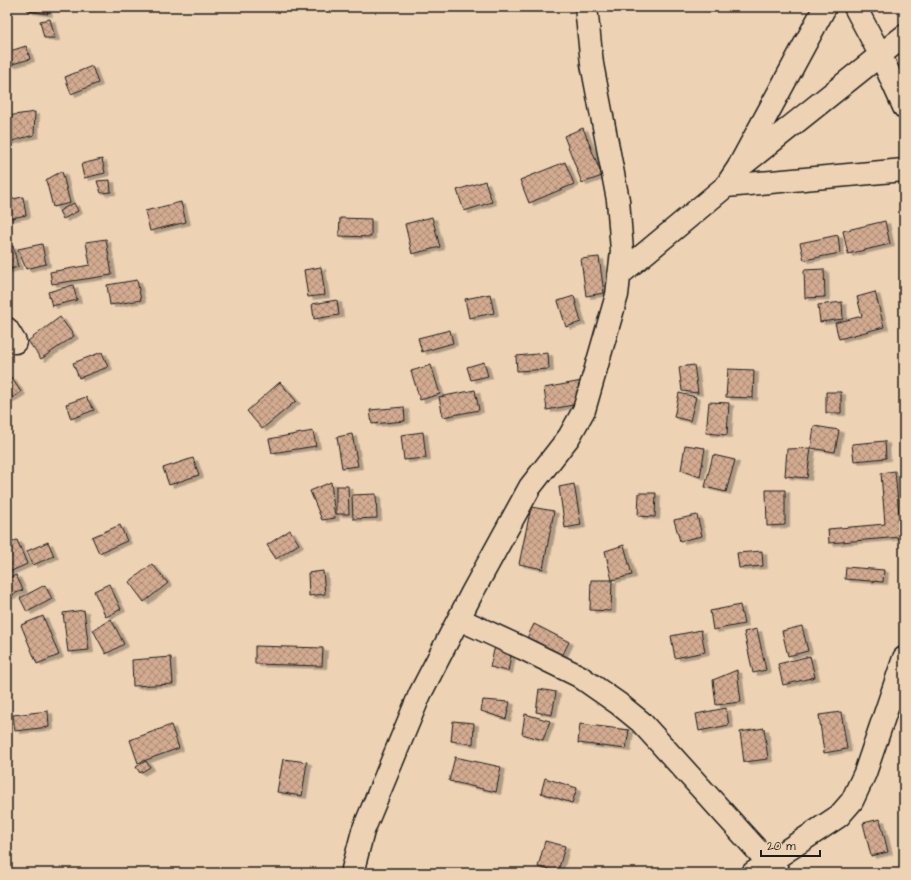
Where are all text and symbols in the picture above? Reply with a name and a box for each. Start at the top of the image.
scale bar [761,832,820,858]
text: 20 m [767,838,796,855]

